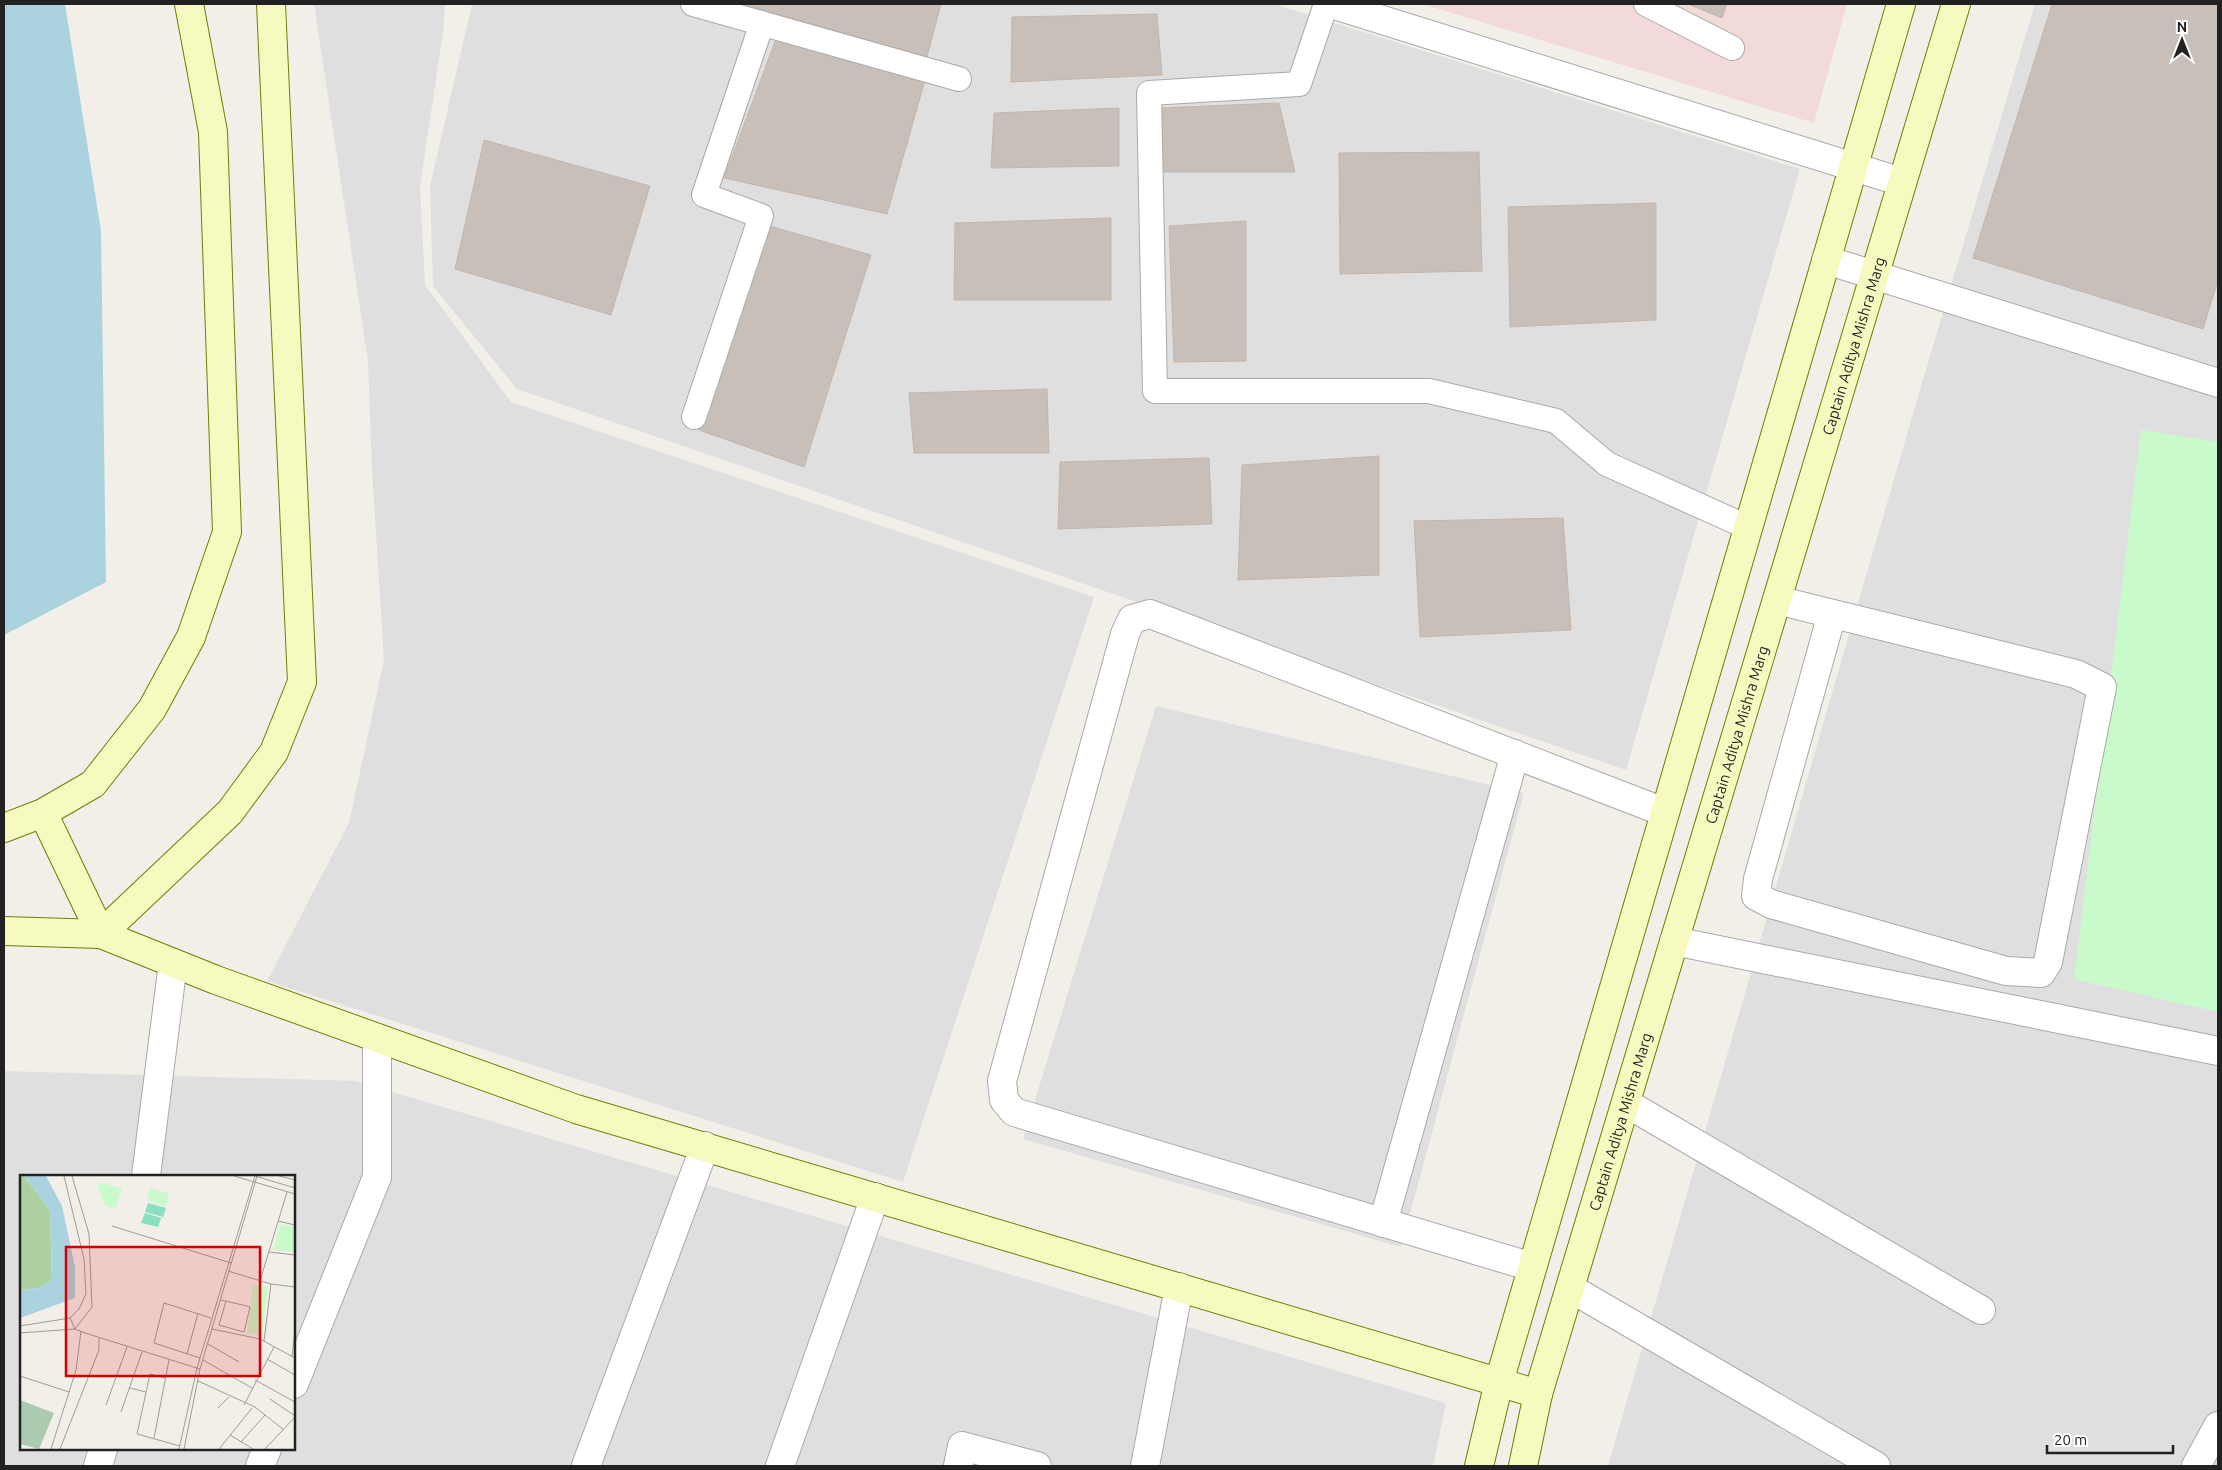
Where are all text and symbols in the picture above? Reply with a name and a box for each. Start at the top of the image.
north arrow [2157,15,2207,65]
text: N [2177,19,2187,35]
street label: Captain Aditya Mishra Marg [1818,255,1888,437]
street label: Captain Aditya Mishra Marg [1701,644,1771,826]
street label: Captain Aditya Mishra Marg [1585,1030,1655,1213]
inset map [20,1175,295,1450]
scale bar [2047,1422,2173,1454]
text: 20 m [2054,1431,2087,1448]

